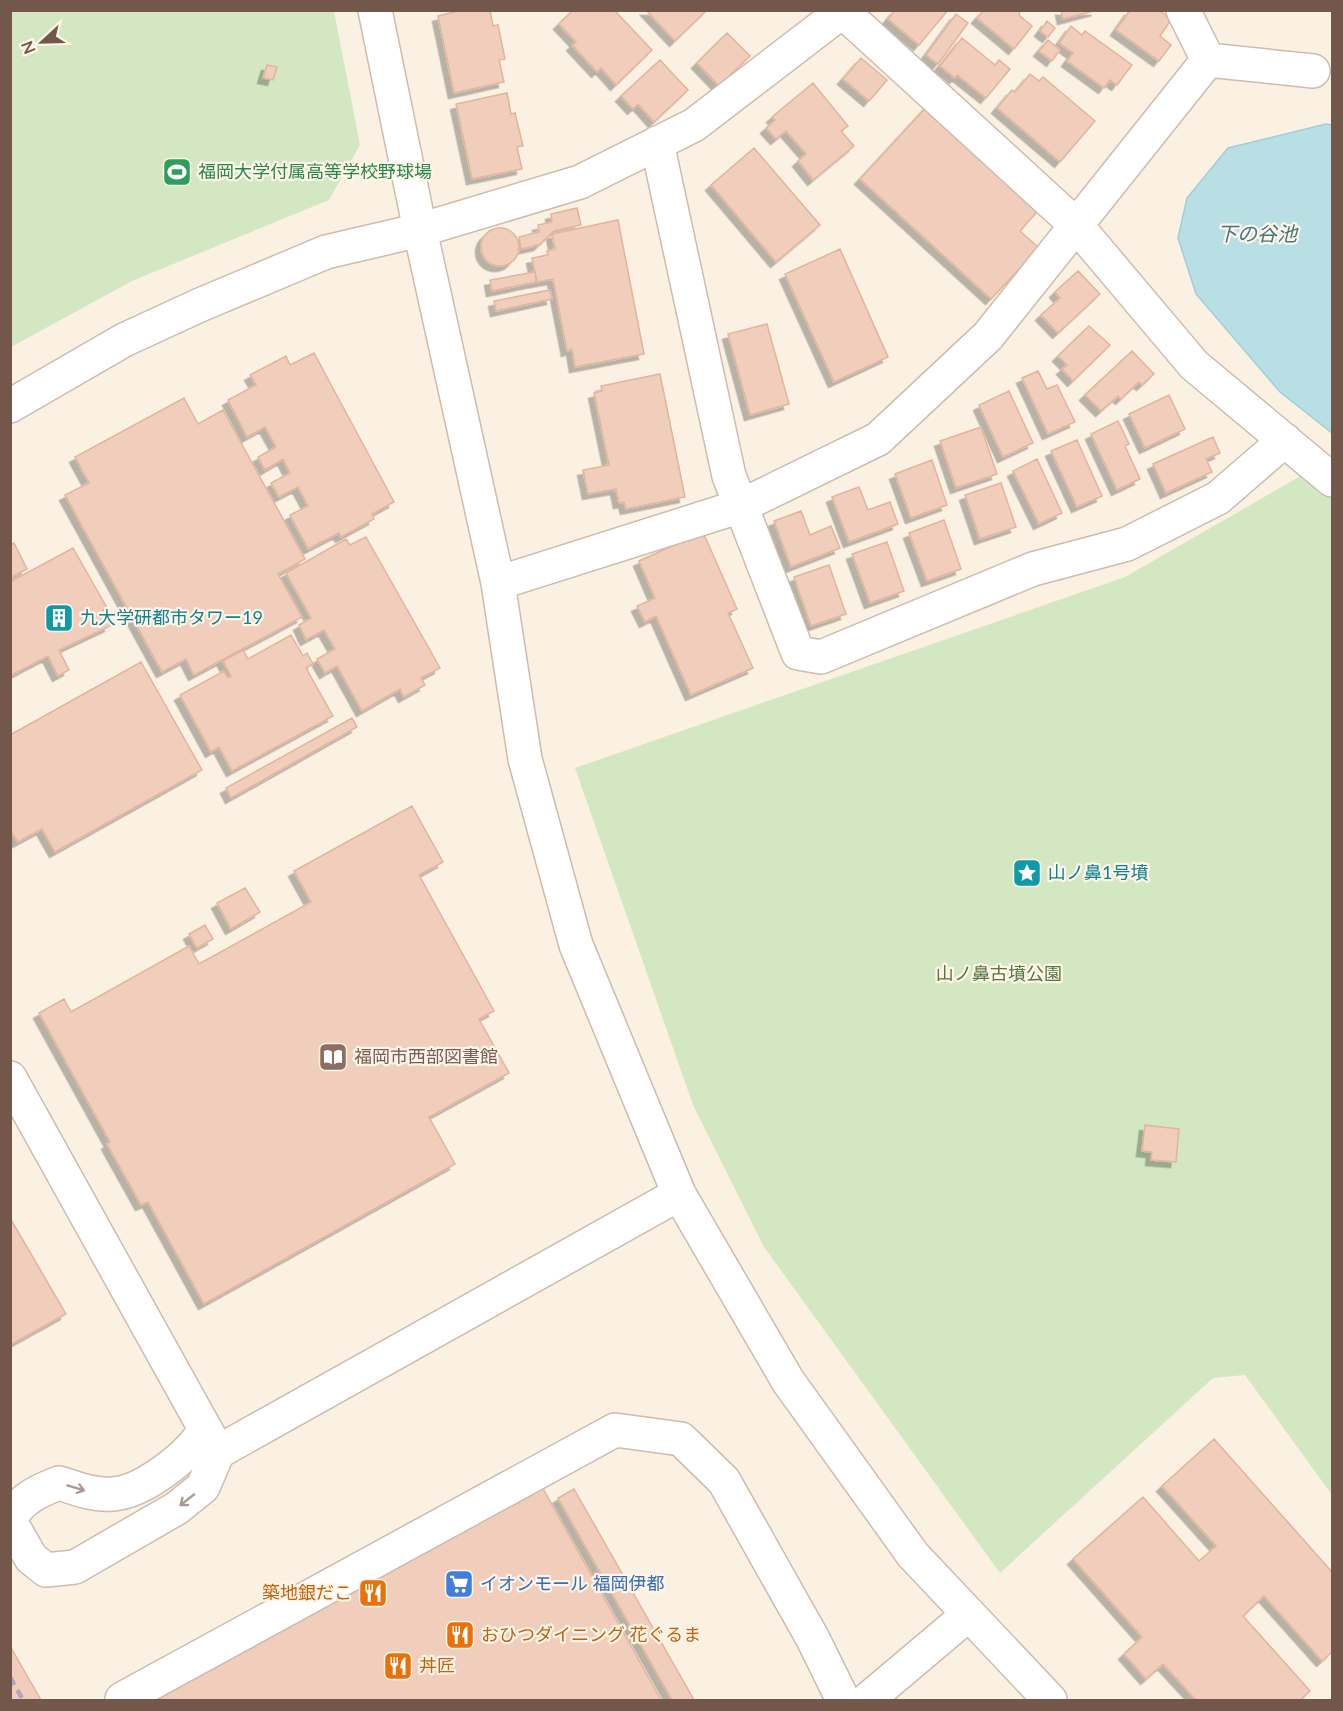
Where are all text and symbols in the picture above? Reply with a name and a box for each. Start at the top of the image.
north arrow [12,12,72,72]
text: N [17,39,39,57]
sports icon: 福岡大学付属高等学校野球場 [161,156,193,188]
place label: 福岡大学付属高等学校野球場 [198,160,432,182]
water label: 下の谷池 [1217,221,1299,245]
building icon: 九大学研都市タワー19 [43,602,75,634]
place label: 九大学研都市タワー19 [80,606,263,628]
place icon: 山ノ鼻1号墳 [1011,857,1043,889]
place label: 山ノ鼻1号墳 [1048,861,1148,883]
park label: 山ノ鼻古墳公園 [936,962,1062,984]
library icon: 福岡市西部図書館 [317,1041,349,1073]
place label: 福岡市西部図書館 [354,1045,498,1067]
one-way arrow [66,1483,85,1494]
one-way arrow [179,1493,195,1506]
supermarket icon: イオンモール 福岡伊都 [443,1568,475,1600]
place label: イオンモール 福岡伊都 [480,1572,665,1594]
restaurant icon: 築地銀だこ [357,1577,389,1609]
place label: 築地銀だこ [262,1581,352,1603]
restaurant icon: おひつダイニング 花ぐるま [444,1619,476,1651]
place label: おひつダイニング 花ぐるま [481,1623,701,1645]
restaurant icon: 丼匠 [382,1650,414,1682]
place label: 丼匠 [419,1654,455,1676]

